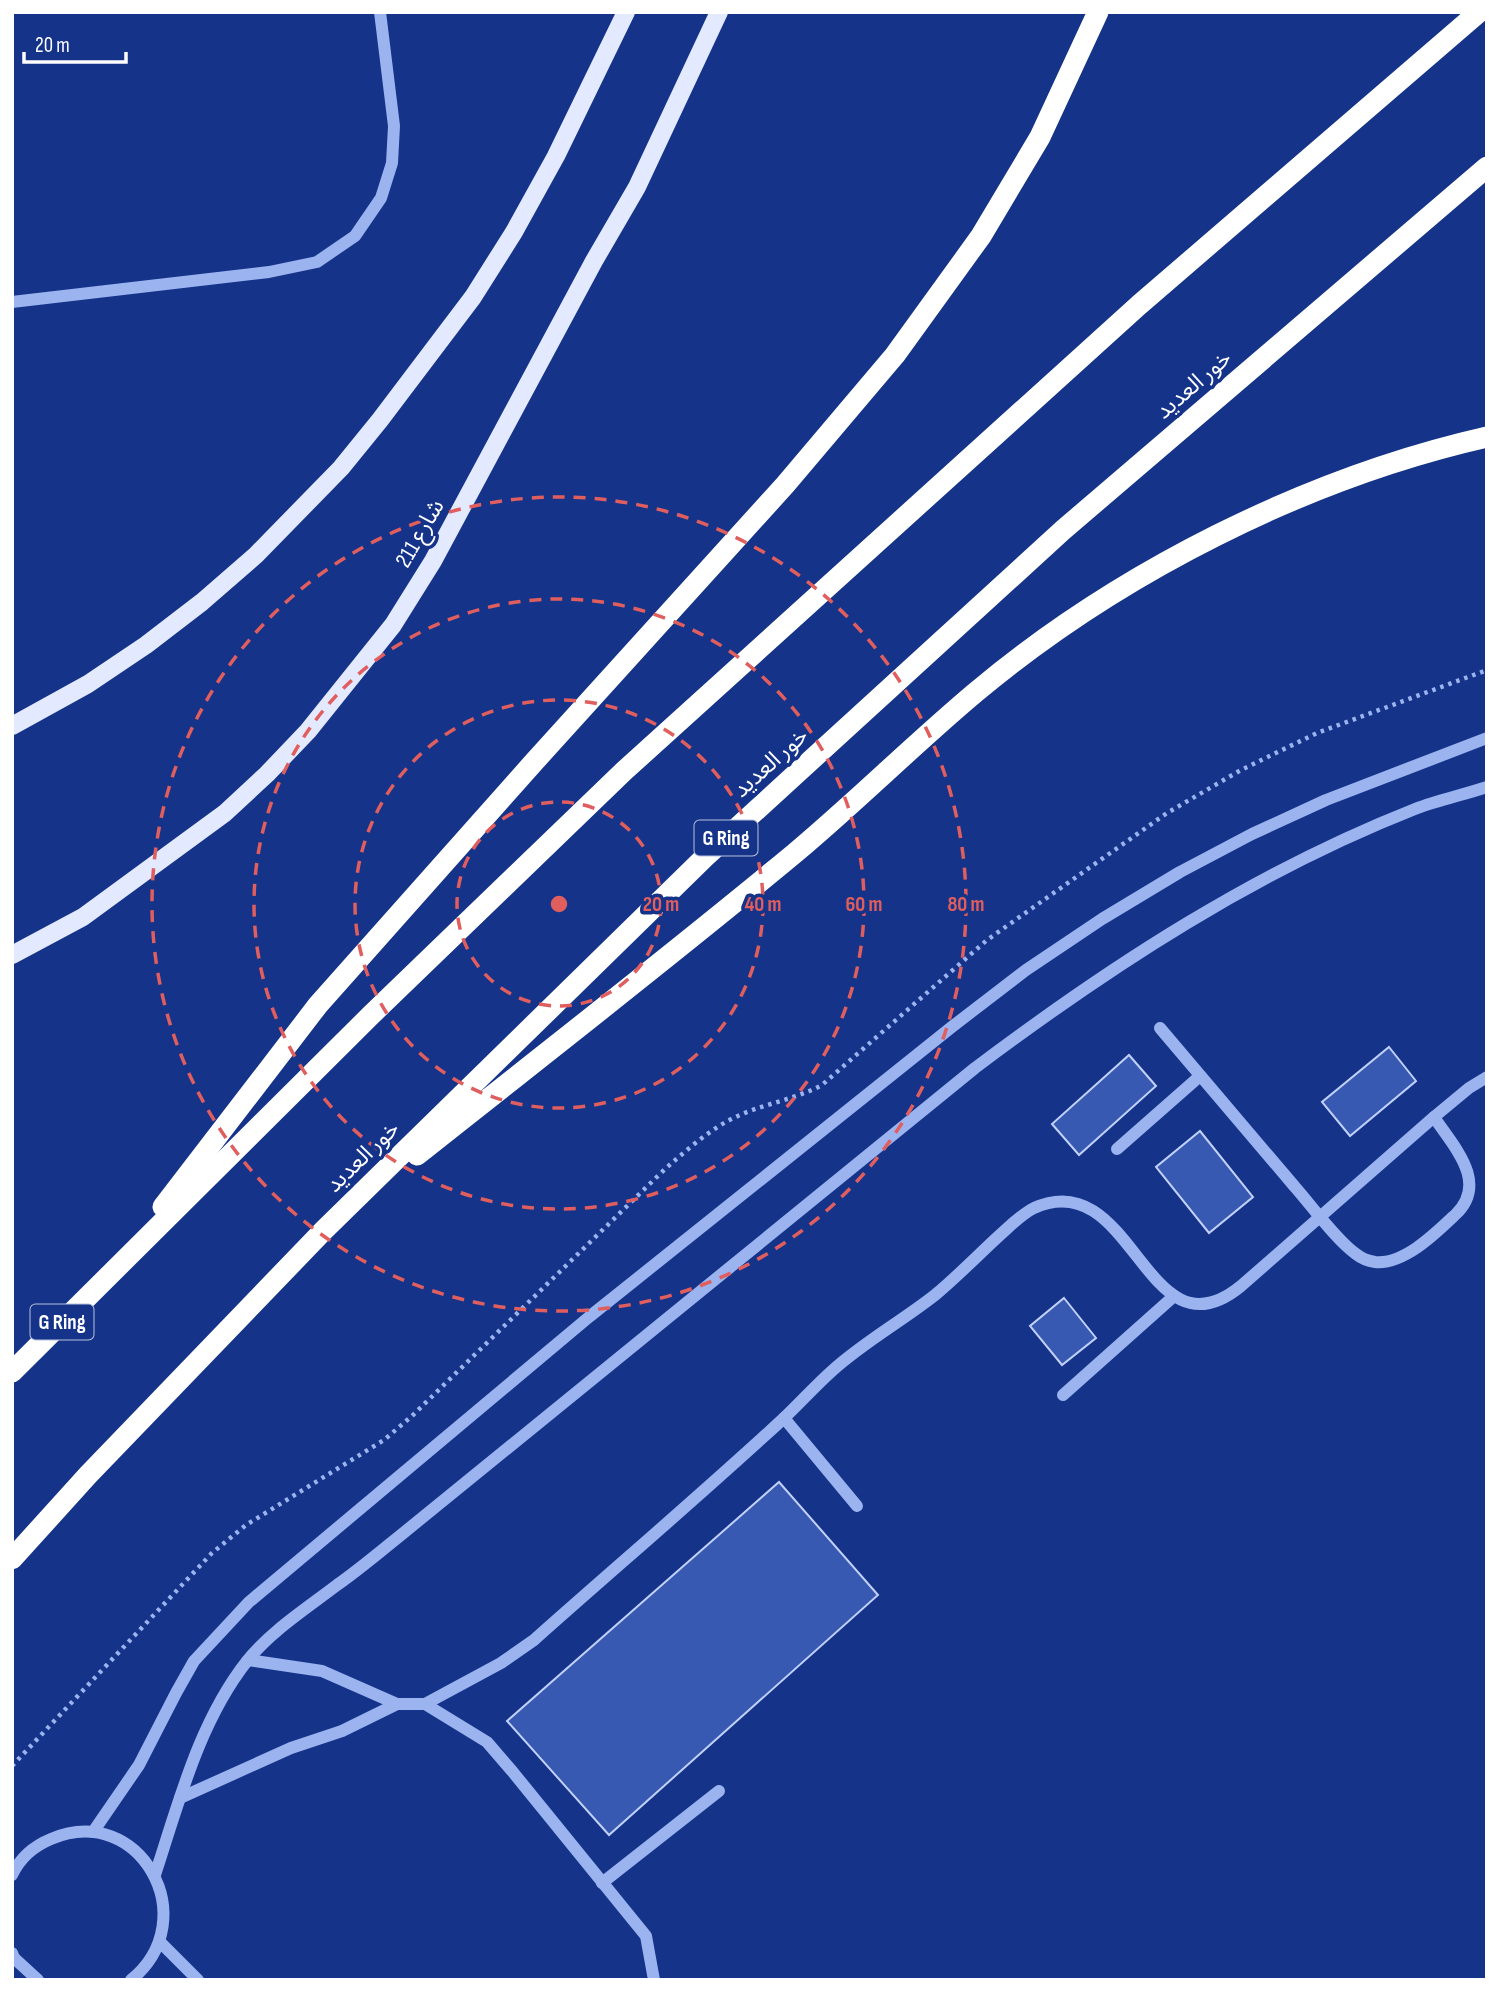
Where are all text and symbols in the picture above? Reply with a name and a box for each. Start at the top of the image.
scale bar [24,21,126,65]
text: 20 m [35,33,70,58]
street label: خور العديد [1150,344,1237,425]
street label: شارع 211 [389,494,452,574]
street label: خور العديد [727,722,814,804]
road number: G Ring [694,820,758,856]
centre of rings [547,892,571,916]
text: 20 m [643,892,679,917]
text: 40 m [745,892,781,917]
text: 60 m [845,892,883,917]
text: 80 m [947,892,985,917]
street label: خور العديد [320,1115,405,1199]
road number: G Ring [31,1304,94,1340]

